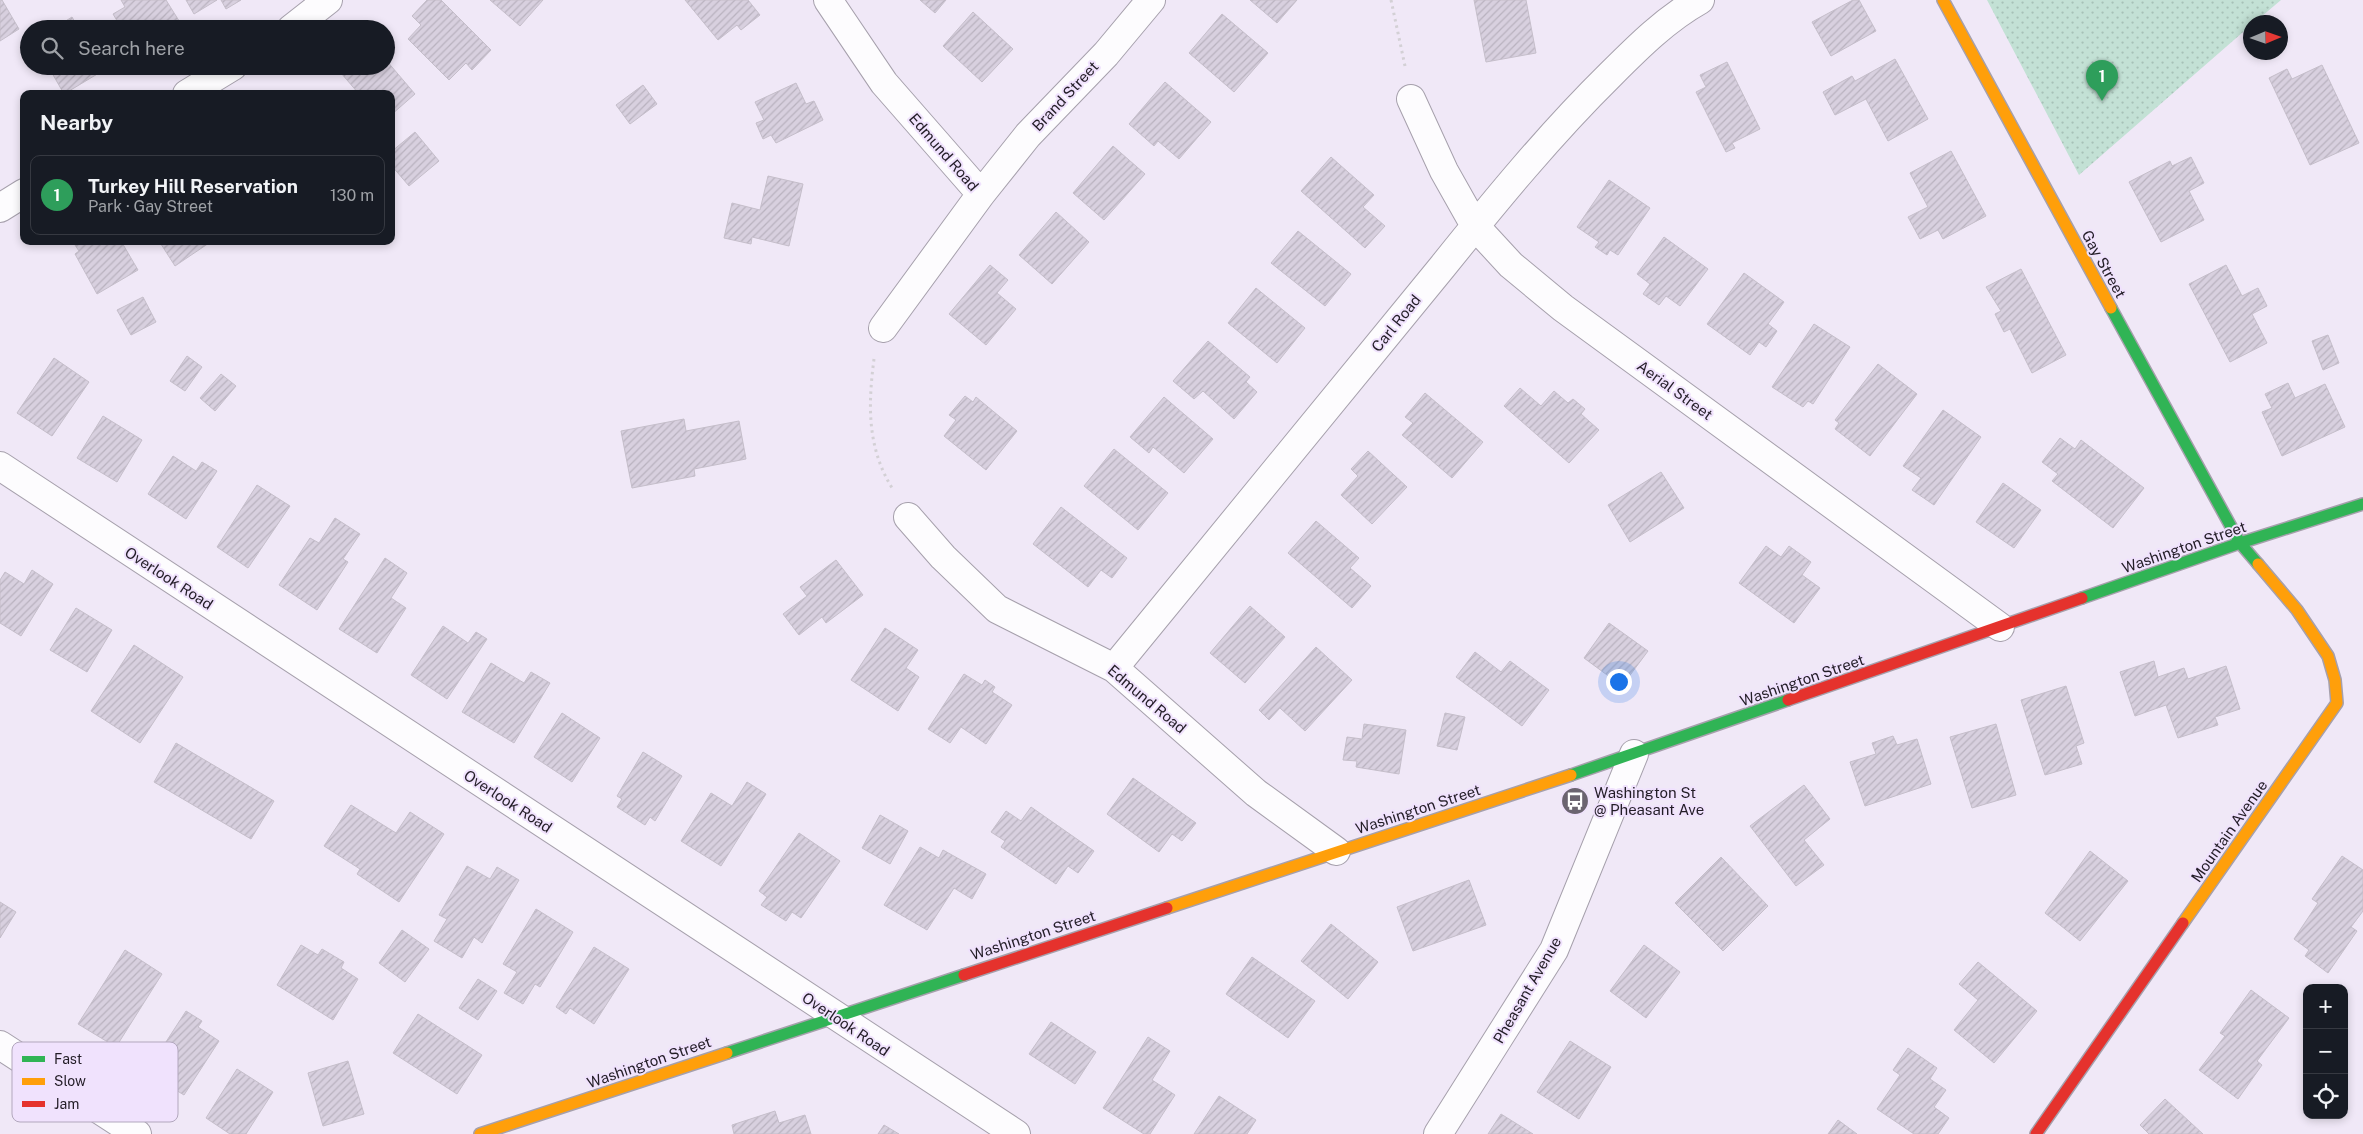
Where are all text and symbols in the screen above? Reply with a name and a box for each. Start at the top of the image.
north arrow [2243,15,2288,60]
search box [20,20,395,75]
icon: search [38,34,66,62]
text: Search here [78,37,185,59]
street label: Brand Street [1028,58,1102,134]
pin: 1 [2086,60,2118,101]
text: Nearby [40,110,113,135]
street label: Edmund Road [906,110,982,194]
text: Turkey Hill Reservation [88,175,298,197]
text: 1 [54,186,60,205]
text: 130 m [330,186,374,205]
text: Park · Gay Street [88,197,213,216]
street label: Gay Street [2079,227,2130,301]
street label: Carl Road [1368,291,1424,355]
street label: Aerial Street [1634,357,1716,423]
street label: Washington Street [2120,518,2248,576]
street label: Overlook Road [122,543,216,613]
street label: Washington Street [1738,651,1866,709]
street label: Edmund Road [1104,661,1190,737]
your location [1606,669,1632,695]
street label: Overlook Road [461,766,555,836]
street label: Mountain Avenue [2187,777,2271,885]
street label: Washington Street [1353,781,1483,837]
place label: Washington St @ Pheasant Ave [1594,784,1704,818]
bus stop icon: Washington St @ Pheasant Ave [1560,786,1590,816]
street label: Washington Street [968,907,1098,963]
street label: Pheasant Avenue [1490,934,1564,1046]
map controls [2303,984,2348,1119]
button: + [2303,984,2348,1029]
street label: Overlook Road [799,989,893,1059]
button: − [2303,1029,2348,1074]
street label: Washington Street [585,1033,713,1091]
legend [12,1042,178,1122]
text: Fast [54,1051,82,1067]
text: Slow [54,1073,86,1089]
button: locate [2303,1074,2348,1119]
text: Jam [54,1096,79,1112]

